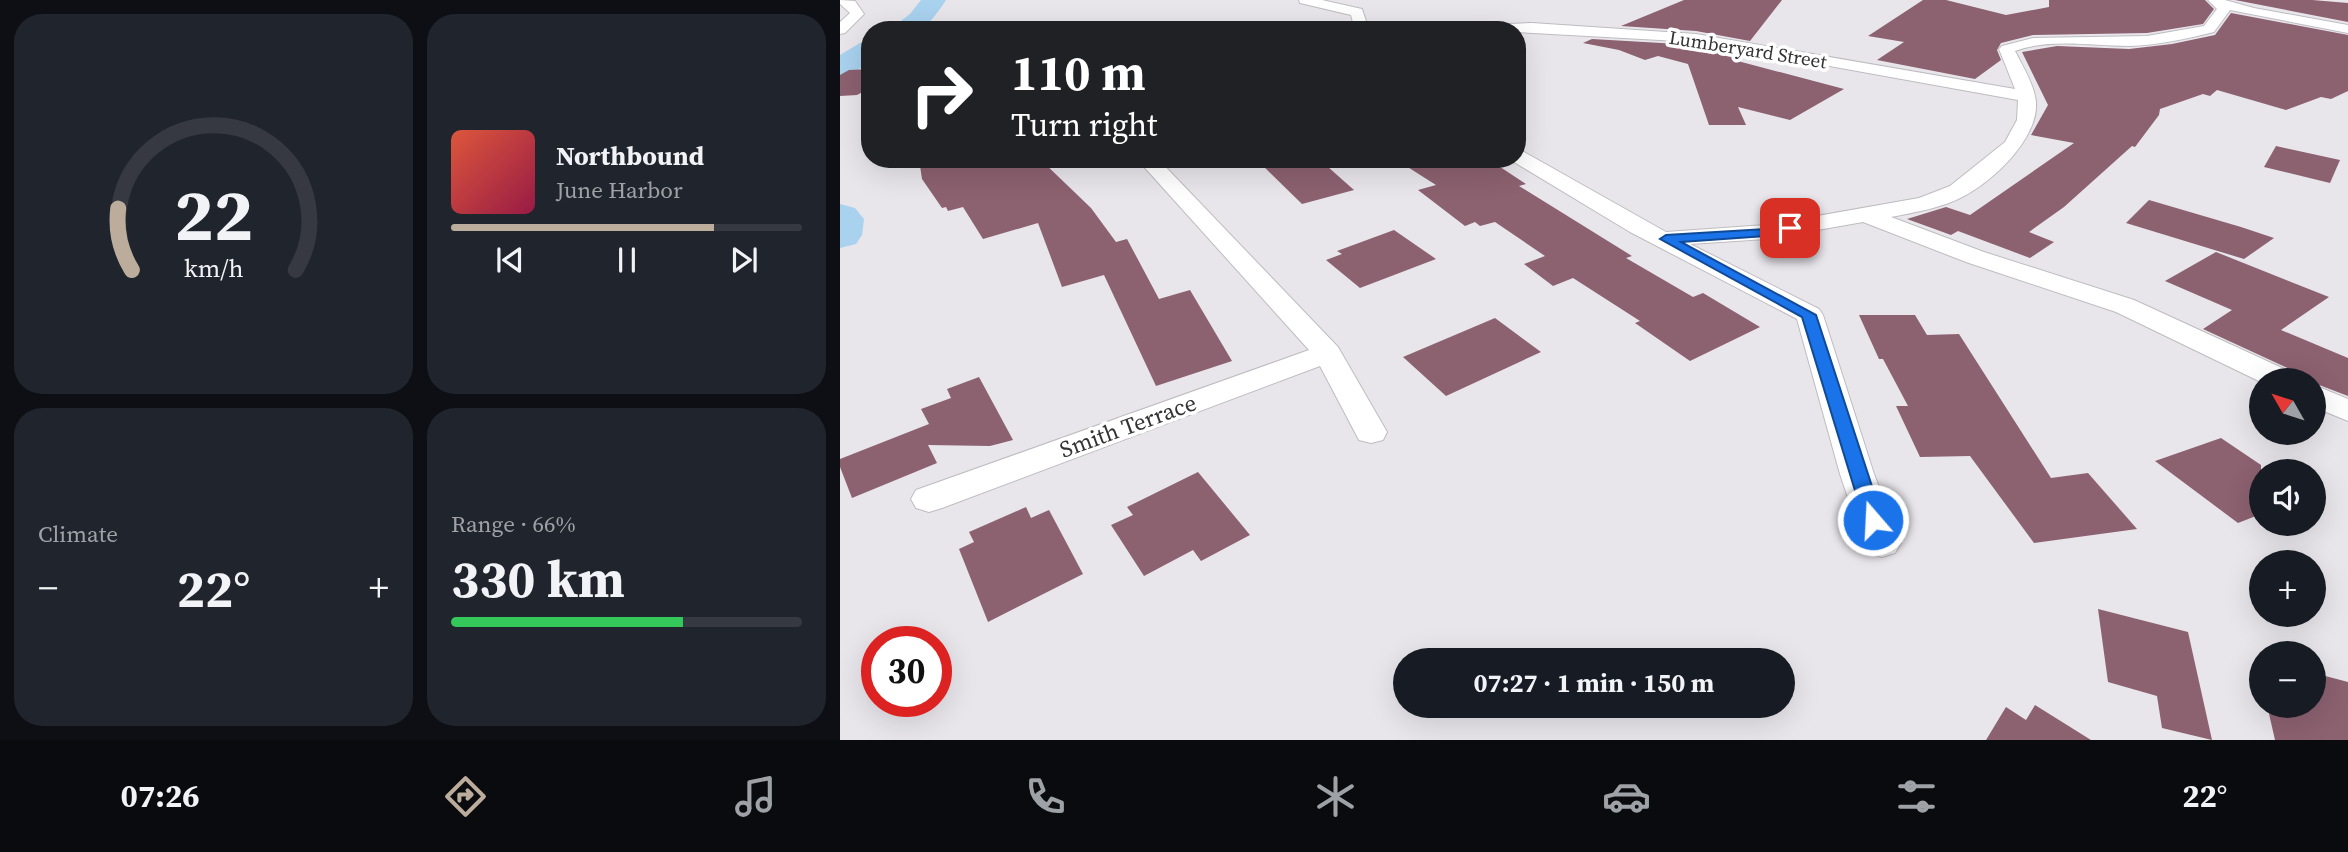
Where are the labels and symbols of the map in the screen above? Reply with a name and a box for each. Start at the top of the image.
street label: Lumberyard Street [1667,24,1829,74]
pin [1760,198,1820,258]
north arrow [2249,368,2326,444]
street label: Smith Terrace [1055,386,1201,466]
position arrow [1836,483,1910,557]
speed limit sign: 30 [861,626,952,717]

